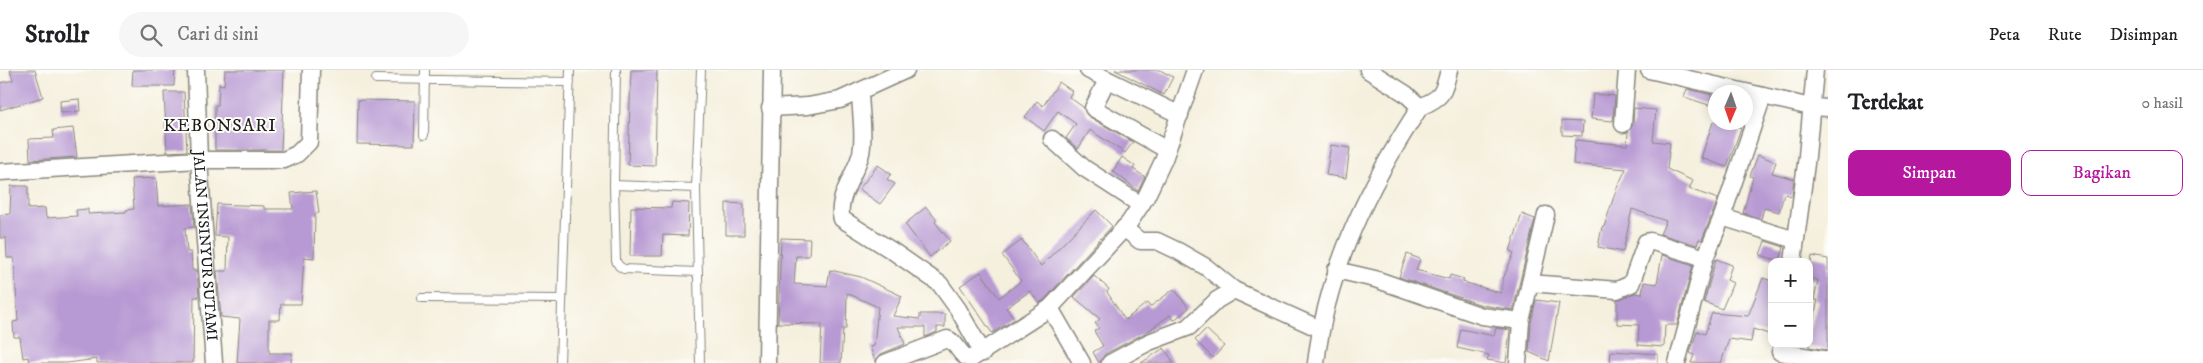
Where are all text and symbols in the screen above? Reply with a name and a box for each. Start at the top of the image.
search box [119,12,469,57]
text: Strollr [25,20,89,50]
icon: search [137,21,165,49]
text: Cari di sini [177,23,258,46]
text: Peta [1989,24,2020,46]
text: Rute [2048,24,2082,46]
text: Disimpan [2110,24,2178,46]
north arrow [1708,85,1753,130]
text: Terdekat [1848,90,1923,116]
text: 0 hasil [2142,93,2183,113]
district label: KEBONSARI [163,115,277,137]
street label: JALAN INSINYUR SUTAMI [189,148,221,342]
button: Simpan [1848,150,2011,196]
button: Bagikan [2021,150,2183,196]
map controls [1768,258,1813,348]
button: + [1768,258,1813,303]
button: − [1768,303,1813,348]

